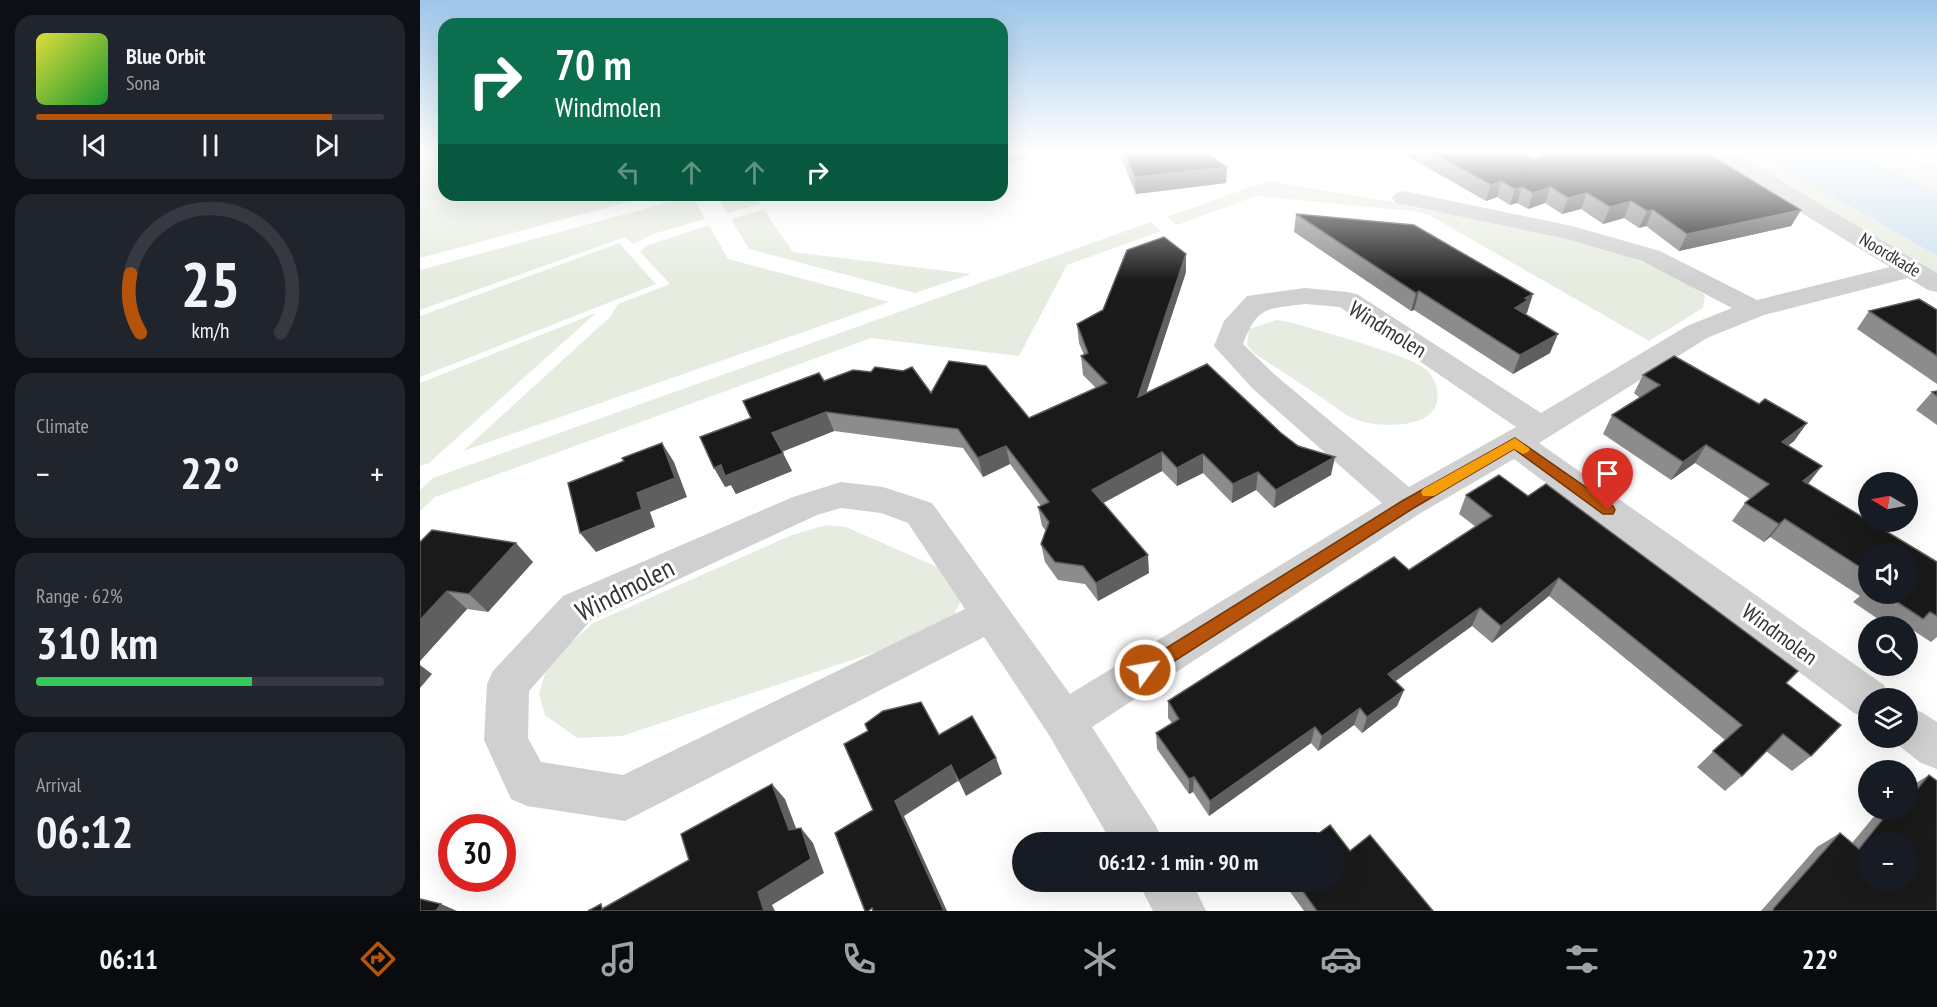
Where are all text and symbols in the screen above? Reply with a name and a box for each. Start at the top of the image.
text: 70 m [555,37,632,92]
text: Blue Orbit [126,42,205,70]
icon: right [456,42,534,120]
text: Sona [126,70,160,96]
text: Windmolen [555,90,661,124]
icon: previous [78,129,111,162]
icon: pause [194,129,227,162]
icon: next [310,129,343,162]
icon: left [612,156,645,189]
icon: ahead [675,156,708,189]
icon: ahead [738,156,771,189]
icon: right [801,156,834,189]
street label: Noordkade [1855,227,1925,282]
text: 25 [180,243,240,324]
street label: Windmolen [1344,294,1432,364]
text: km/h [191,317,229,345]
text: Climate [36,413,89,439]
text: 22° [180,443,240,501]
pin [1582,448,1633,510]
text: − [36,452,50,495]
text: + [370,452,384,495]
icon: arrive [1591,457,1624,490]
north arrow [1858,472,1918,532]
map controls [1858,472,1918,892]
button: sound [1858,544,1918,604]
street label: Windmolen [570,550,680,628]
text: Range · 62% [36,583,123,609]
street label: Windmolen [1737,597,1823,671]
text: 310 km [36,613,158,671]
button: search [1858,616,1918,676]
position arrow [1113,638,1177,702]
button: layers [1858,688,1918,748]
button: + [1858,760,1918,820]
text: Arrival [36,772,81,798]
text: 06:12 [36,802,133,860]
speed limit sign: 30 [438,814,516,892]
button: − [1858,832,1918,892]
text: 06:12 · 1 min · 90 m [1099,848,1258,876]
icon: directions [357,938,399,980]
icon: music [598,938,640,980]
icon: phone [838,938,880,980]
icon: climate [1079,938,1121,980]
icon: car [1320,938,1362,980]
icon: filters [1561,938,1603,980]
text: 06:11 [99,942,158,976]
text: 22° [1802,942,1837,976]

